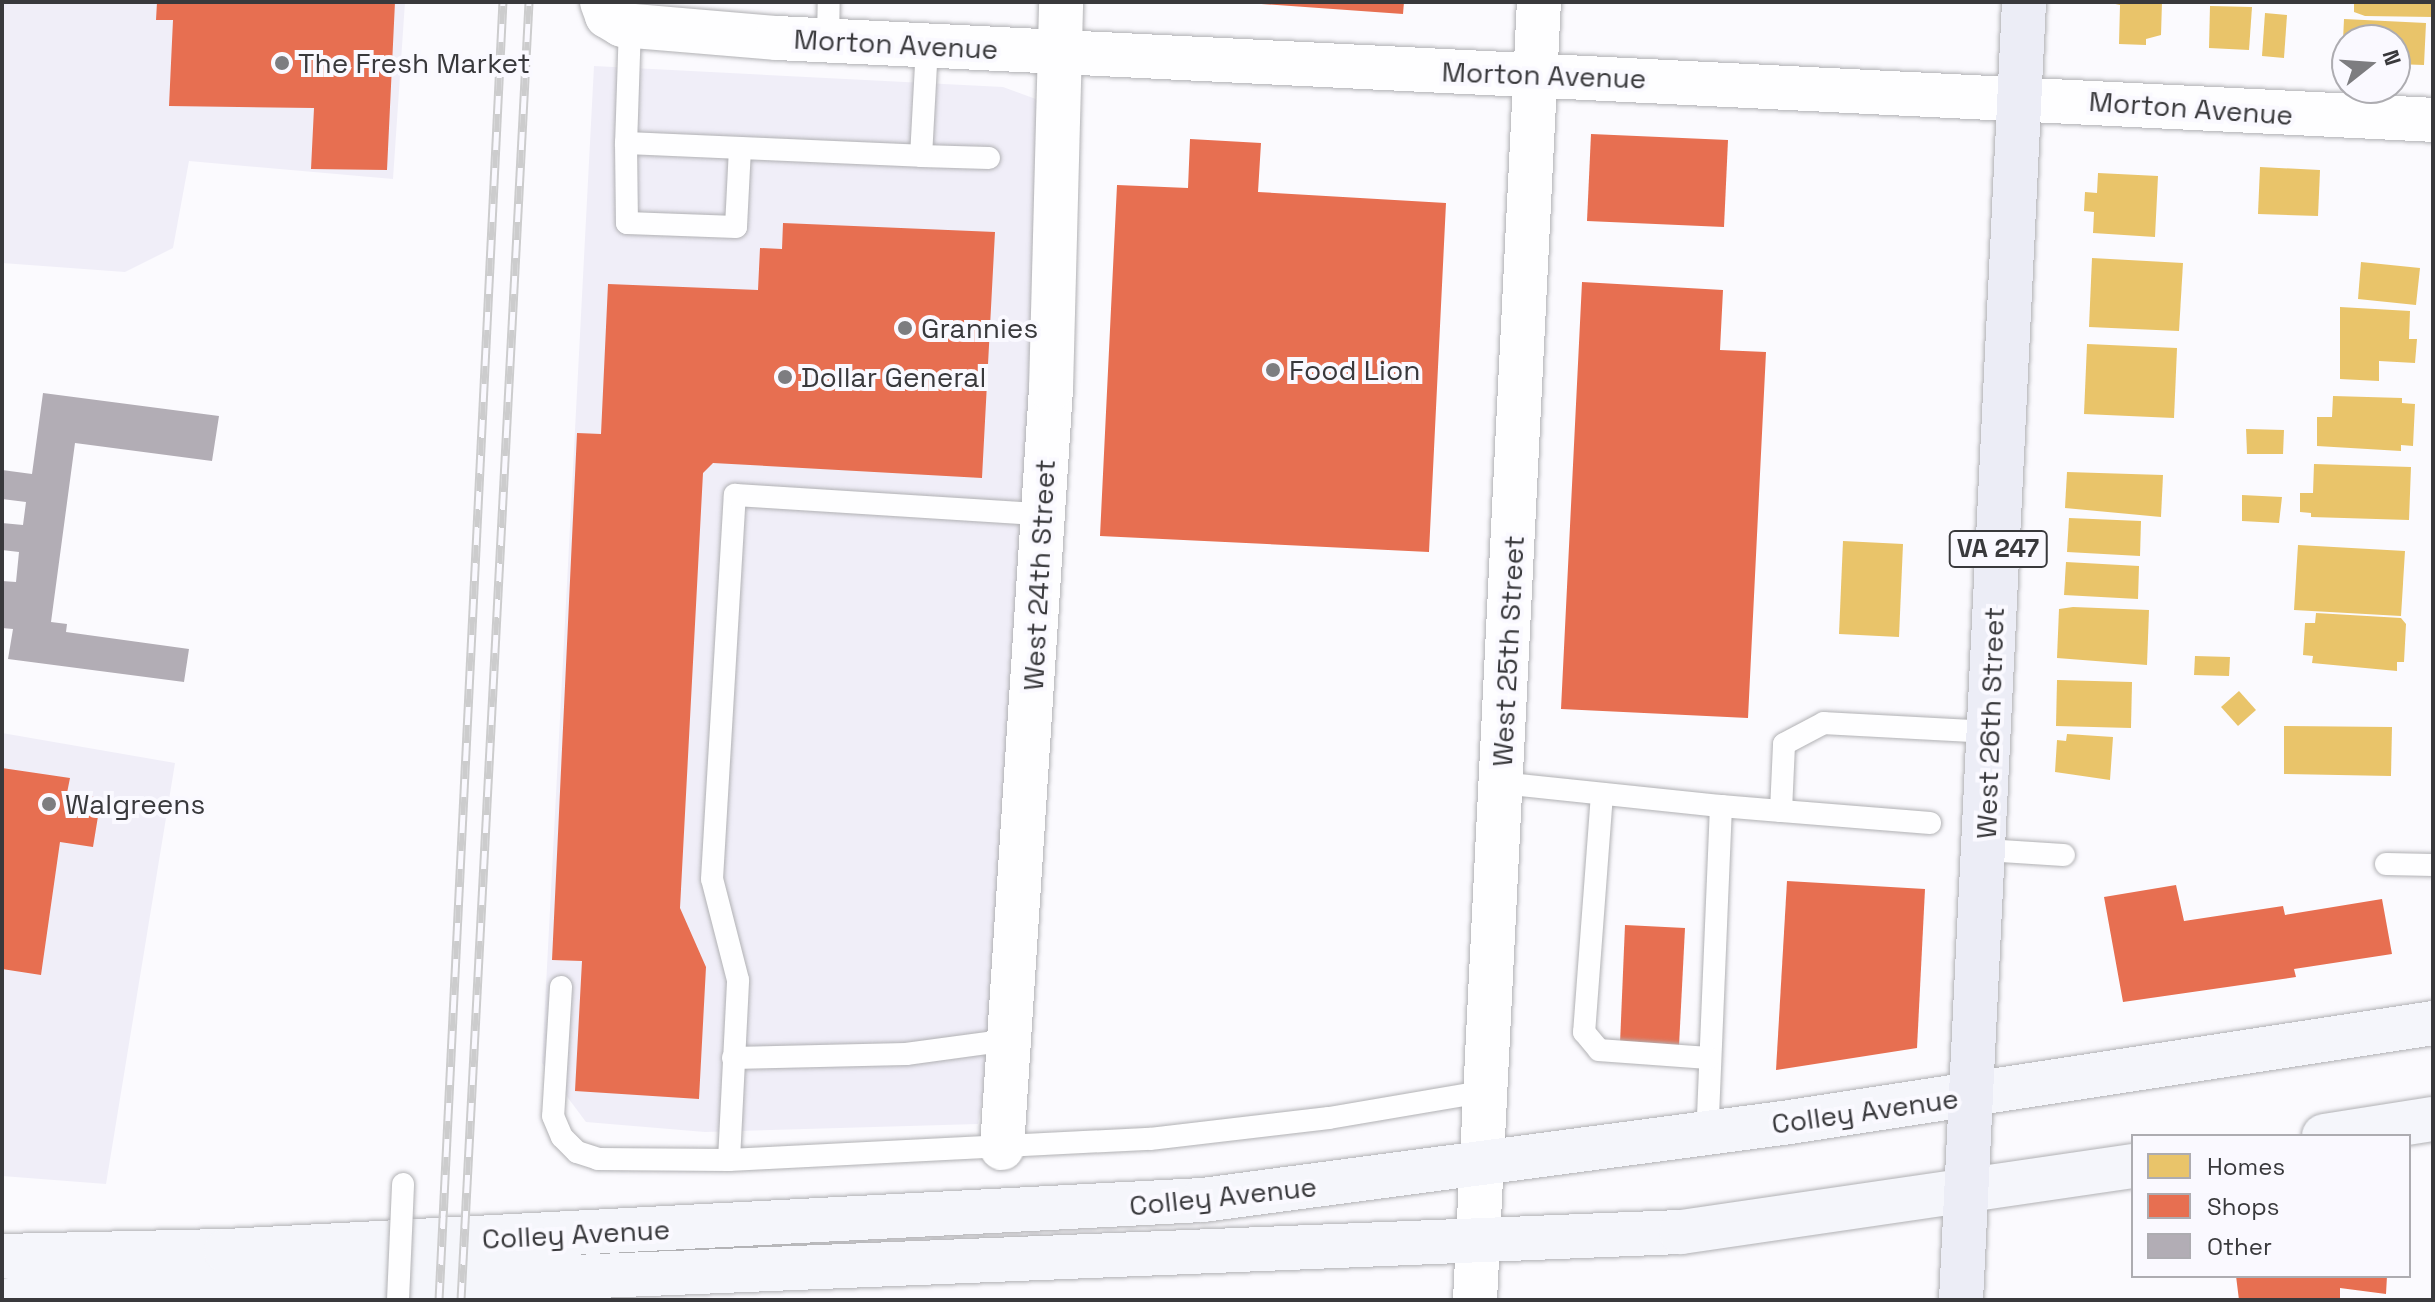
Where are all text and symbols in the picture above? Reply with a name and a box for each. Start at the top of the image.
street label: Morton Avenue [793,22,999,66]
north arrow [2331,24,2411,104]
place label: The Fresh Market [298,46,530,80]
text: N [2376,46,2408,69]
marker: The Fresh Market [273,54,291,72]
street label: Morton Avenue [1441,55,1647,95]
street label: Morton Avenue [2088,84,2294,132]
place label: Grannies [921,311,1038,345]
marker: Grannies [896,319,914,337]
place label: Food Lion [1289,353,1420,387]
place label: Dollar General [801,360,986,394]
marker: Food Lion [1264,361,1282,379]
marker: Dollar General [776,368,794,386]
street label: West 24th Street [1016,458,1062,692]
road number: VA 247 [1948,527,2048,571]
street label: West 25th Street [1485,534,1531,768]
street label: West 26th Street [1969,606,2011,840]
place label: Walgreens [65,787,205,821]
marker: Walgreens [40,795,58,813]
street label: Colley Avenue [1769,1081,1961,1141]
legend [2131,1134,2411,1278]
text: Homes [2207,1151,2285,1182]
street label: Colley Avenue [1127,1169,1319,1223]
text: Shops [2207,1191,2279,1222]
street label: Colley Avenue [481,1212,671,1256]
text: Other [2207,1231,2272,1262]

